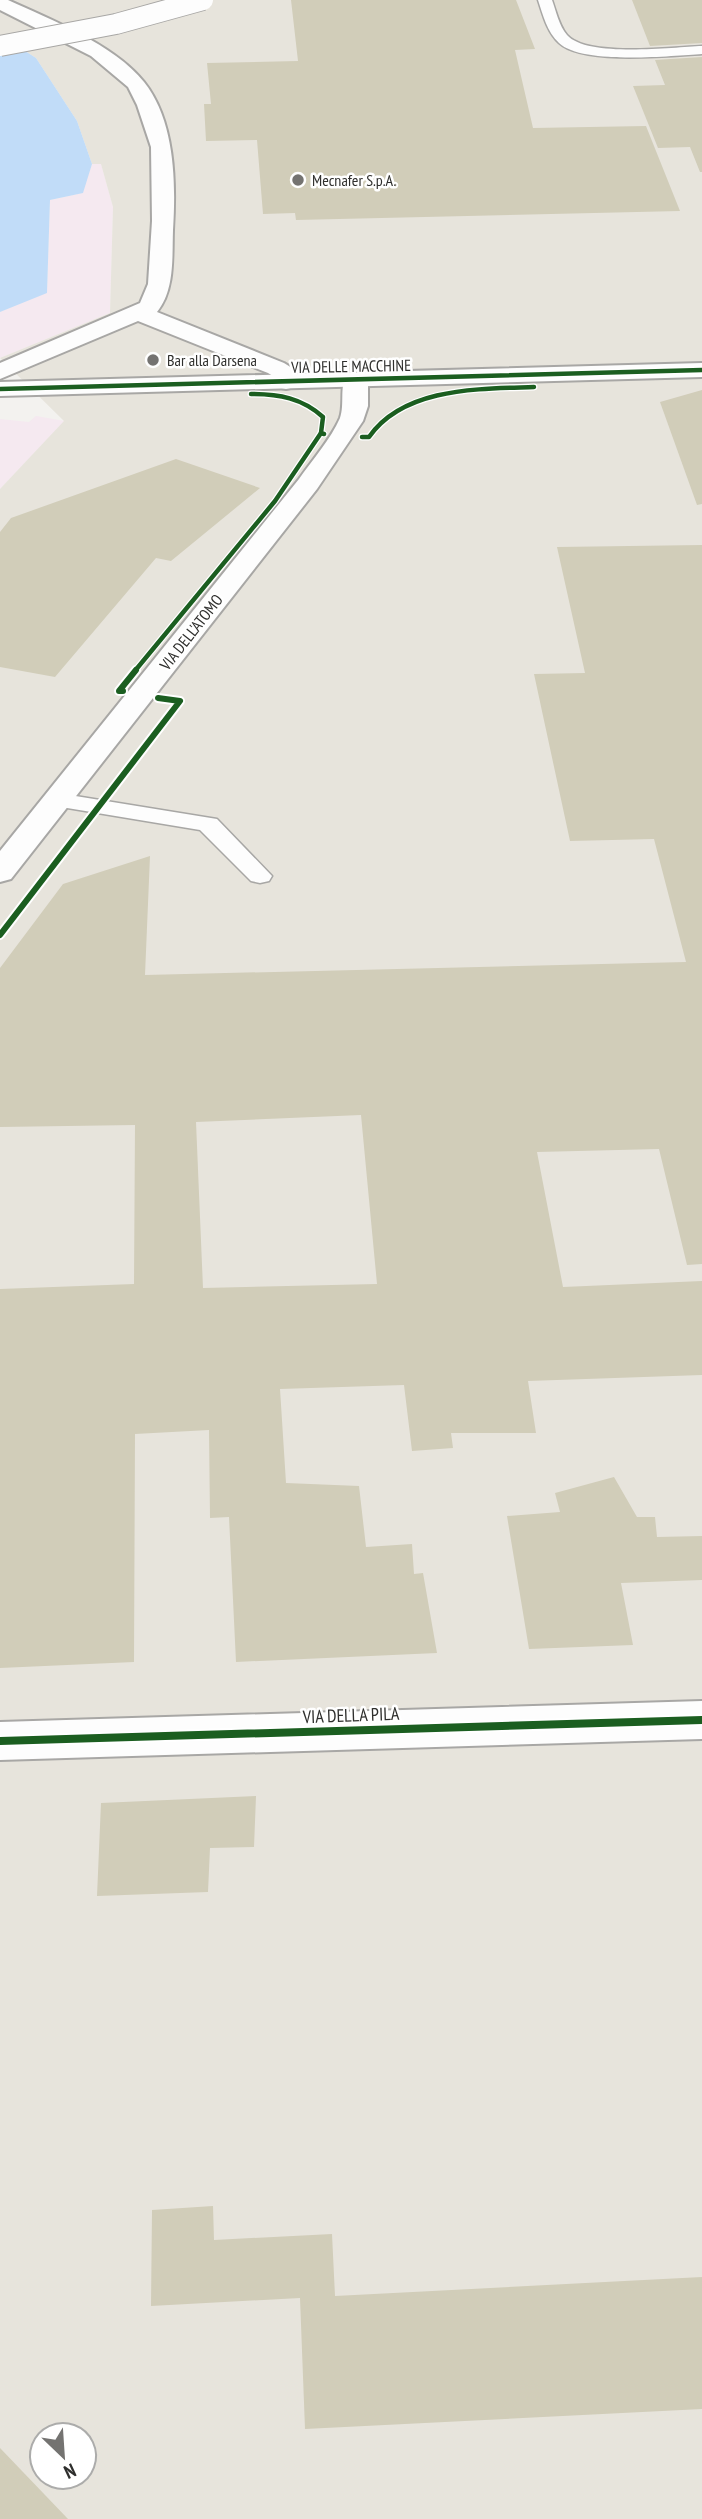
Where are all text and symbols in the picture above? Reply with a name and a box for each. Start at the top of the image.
place label: Mecnafer S.p.A. [312,170,397,190]
marker: Mecnafer S.p.A. [290,172,306,188]
place label: Bar alla Darsena [167,350,257,370]
marker: Bar alla Darsena [145,352,161,368]
street label: VIA DELLE MACCHINE [290,355,411,377]
street label: VIA DELL'ATOMO [155,590,227,675]
street label: VIA DELLA PILA [301,1702,400,1728]
north arrow [28,2421,98,2491]
text: N [60,2458,80,2484]

